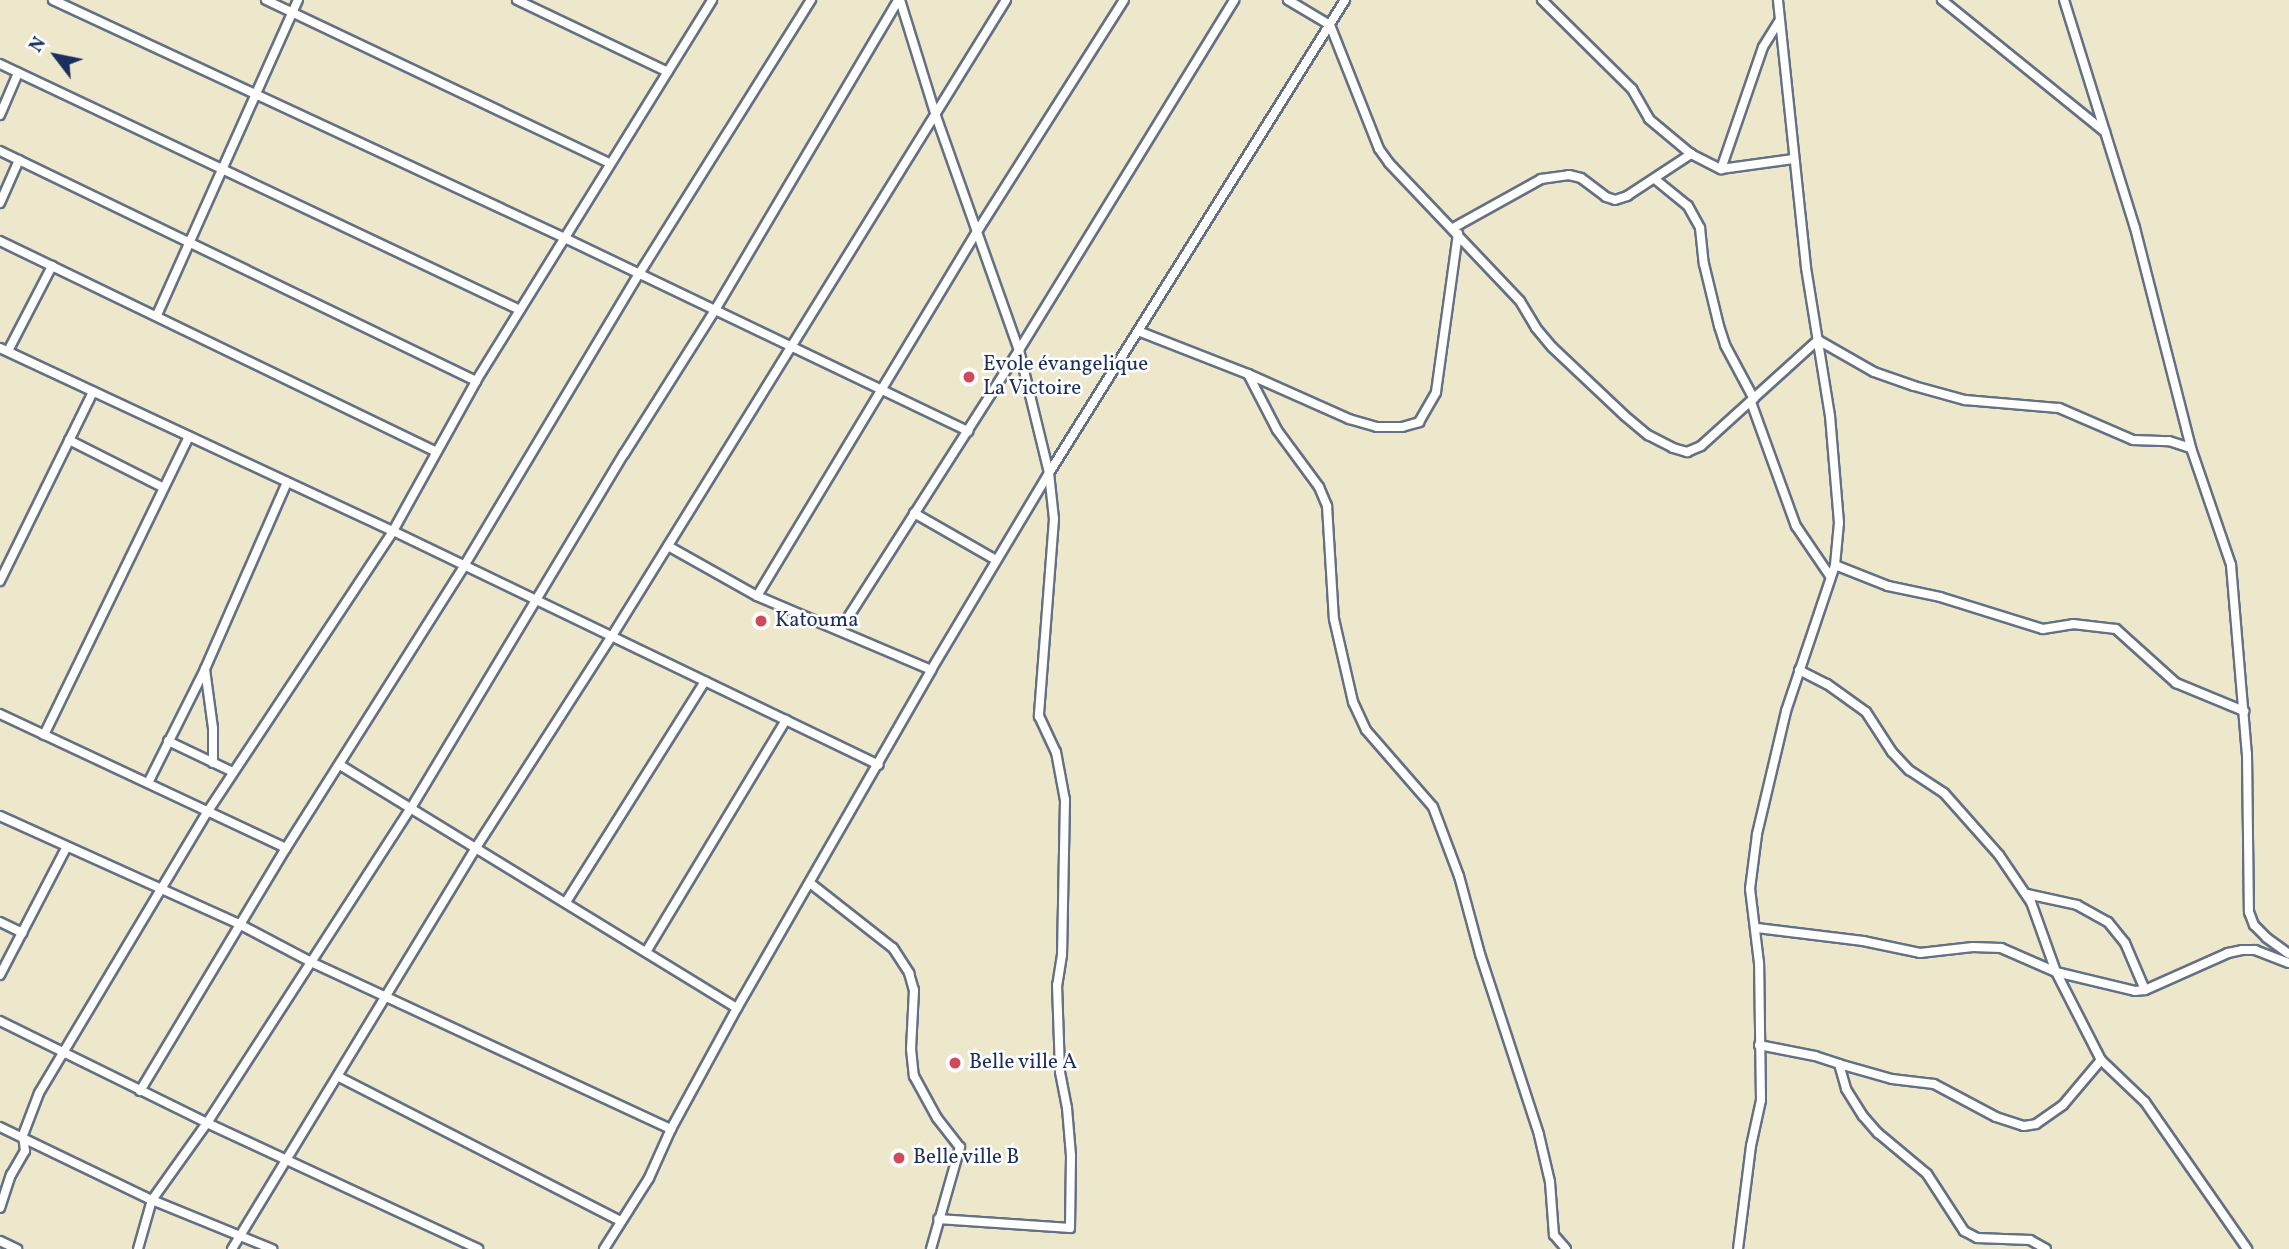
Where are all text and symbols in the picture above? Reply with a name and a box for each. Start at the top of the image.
north arrow [21,21,91,91]
text: N [24,32,53,58]
place label: Evole évangelique La Victoire [983,352,1148,402]
marker: Evole évangelique La Victoire [961,369,977,385]
place label: Katouma [775,608,859,634]
marker: Katouma [753,613,769,629]
place label: Belle ville A [969,1050,1078,1076]
marker: Belle ville A [947,1055,963,1071]
place label: Belle ville B [913,1145,1020,1171]
marker: Belle ville B [891,1150,907,1166]

